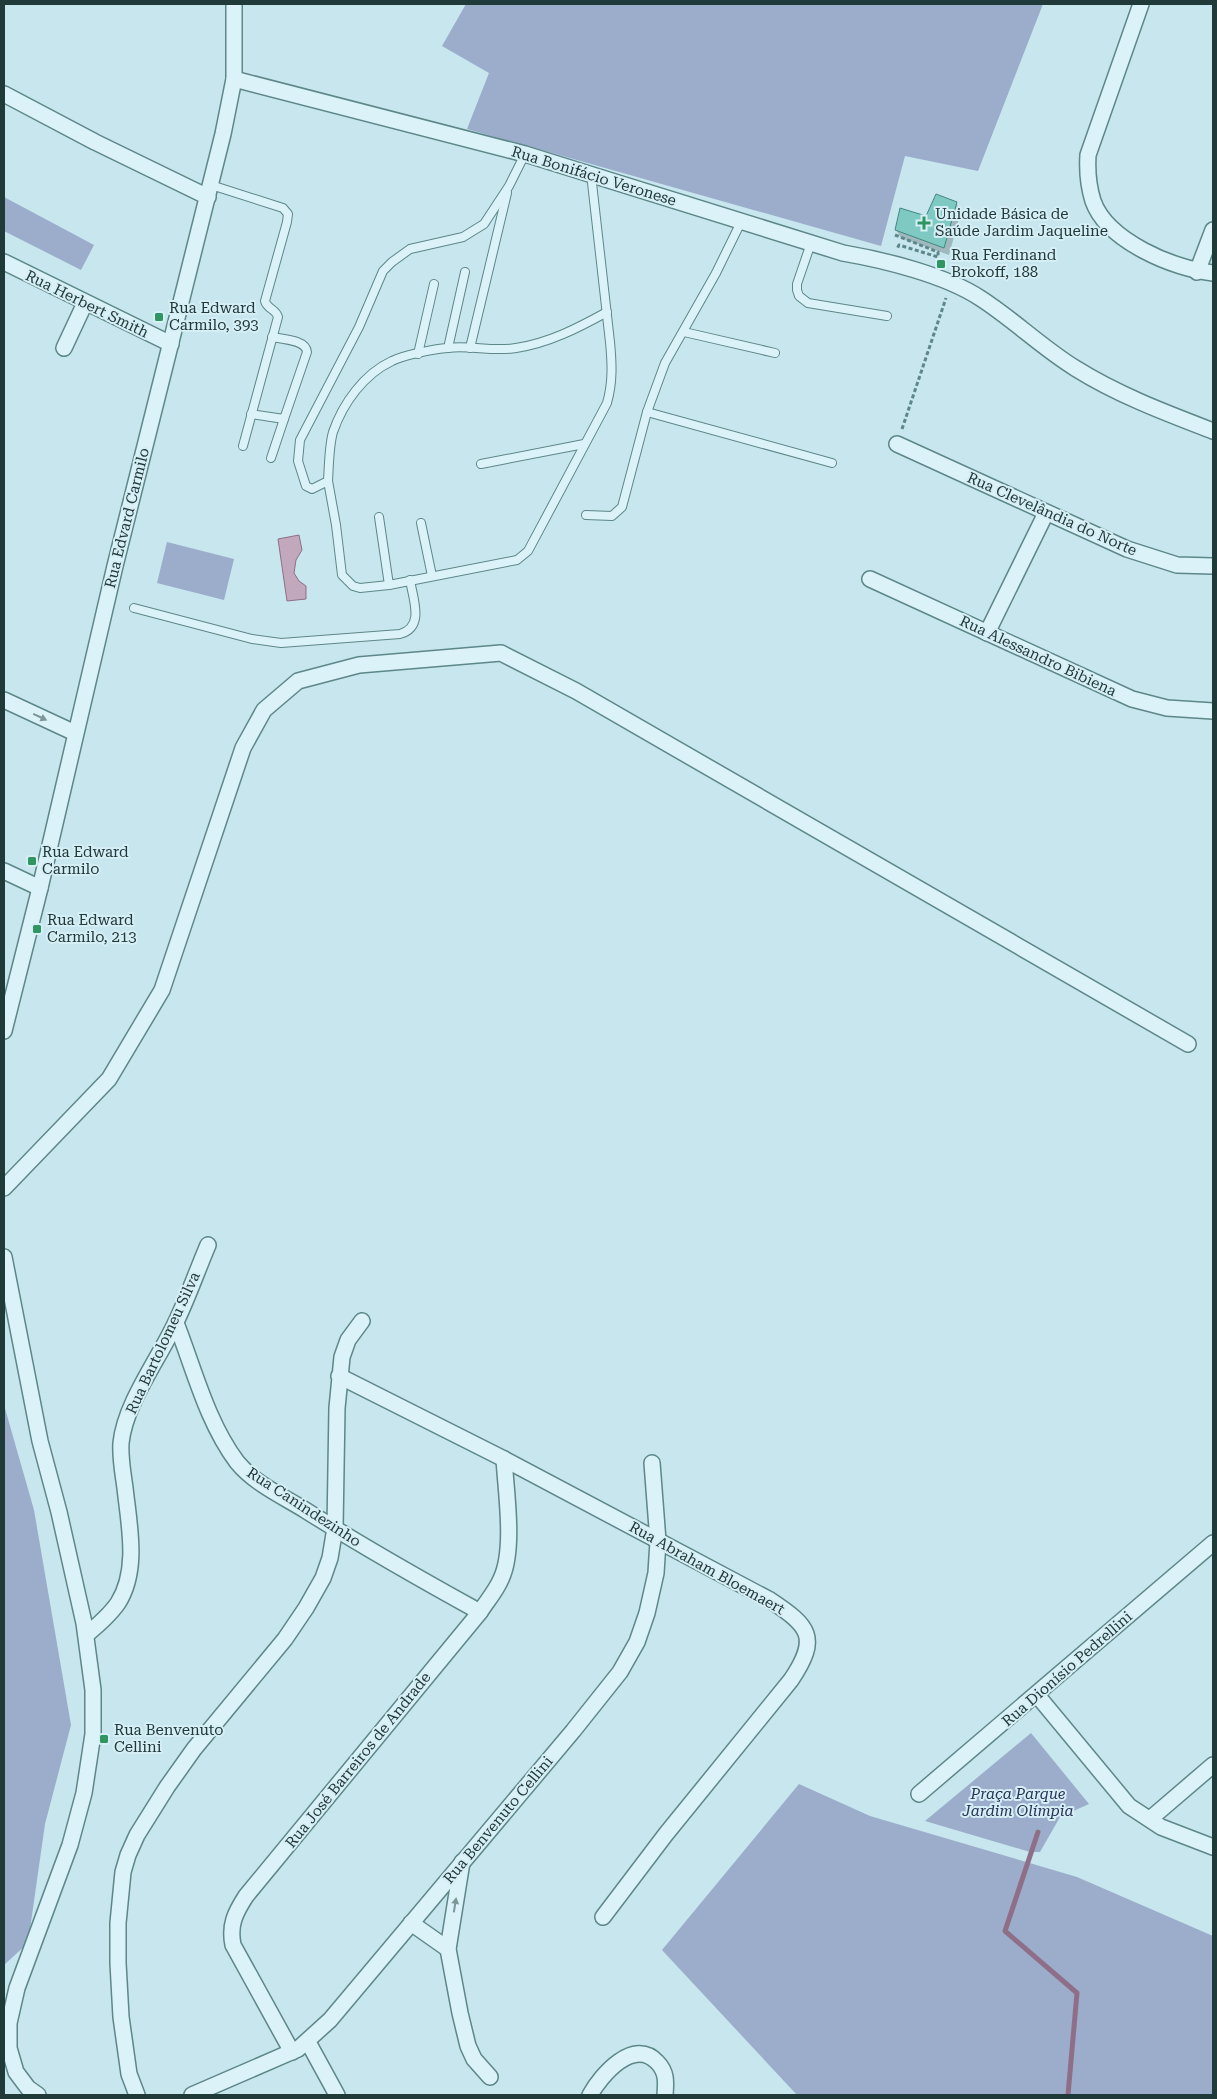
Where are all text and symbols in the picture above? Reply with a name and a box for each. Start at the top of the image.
street label: Rua Bonifácio Veronese [509,142,679,210]
place label: Unidade Básica de Saúde Jardim Jaqueline [935,205,1108,240]
marker: Unidade Básica de Saúde Jardim Jaqueline [917,216,931,230]
place label: Rua Ferdinand Brokoff, 188 [951,246,1057,281]
marker: Rua Ferdinand Brokoff, 188 [935,258,947,270]
street label: Rua Herbert Smith [22,266,152,342]
place label: Rua Edward Carmilo, 393 [169,299,259,334]
marker: Rua Edward Carmilo, 393 [153,311,165,323]
street label: Rua Edvard Carmilo [101,446,153,590]
street label: Rua Clevelândia do Norte [964,468,1140,560]
street label: Rua Alessandro Bibiena [957,612,1119,700]
one-way arrow [33,713,47,721]
place label: Rua Edward Carmilo [42,843,129,878]
marker: Rua Edward Carmilo [26,855,38,867]
place label: Rua Edward Carmilo, 213 [47,911,137,946]
marker: Rua Edward Carmilo, 213 [31,923,43,935]
street label: Rua Bartolomeu Silva [122,1269,204,1417]
street label: Rua Canindezinho [244,1463,364,1551]
street label: Rua Abraham Bloemaert [626,1518,788,1619]
street label: Rua Dionísio Pedrellini [998,1608,1136,1730]
street label: Rua José Barreiros de Andrade [282,1669,434,1851]
place label: Rua Benvenuto Cellini [114,1721,223,1756]
marker: Rua Benvenuto Cellini [98,1733,110,1745]
street label: Rua Benvenuto Cellini [439,1753,557,1887]
park label: Praça Parque Jardim Olímpia [961,1785,1074,1820]
one-way arrow [452,1896,460,1912]

